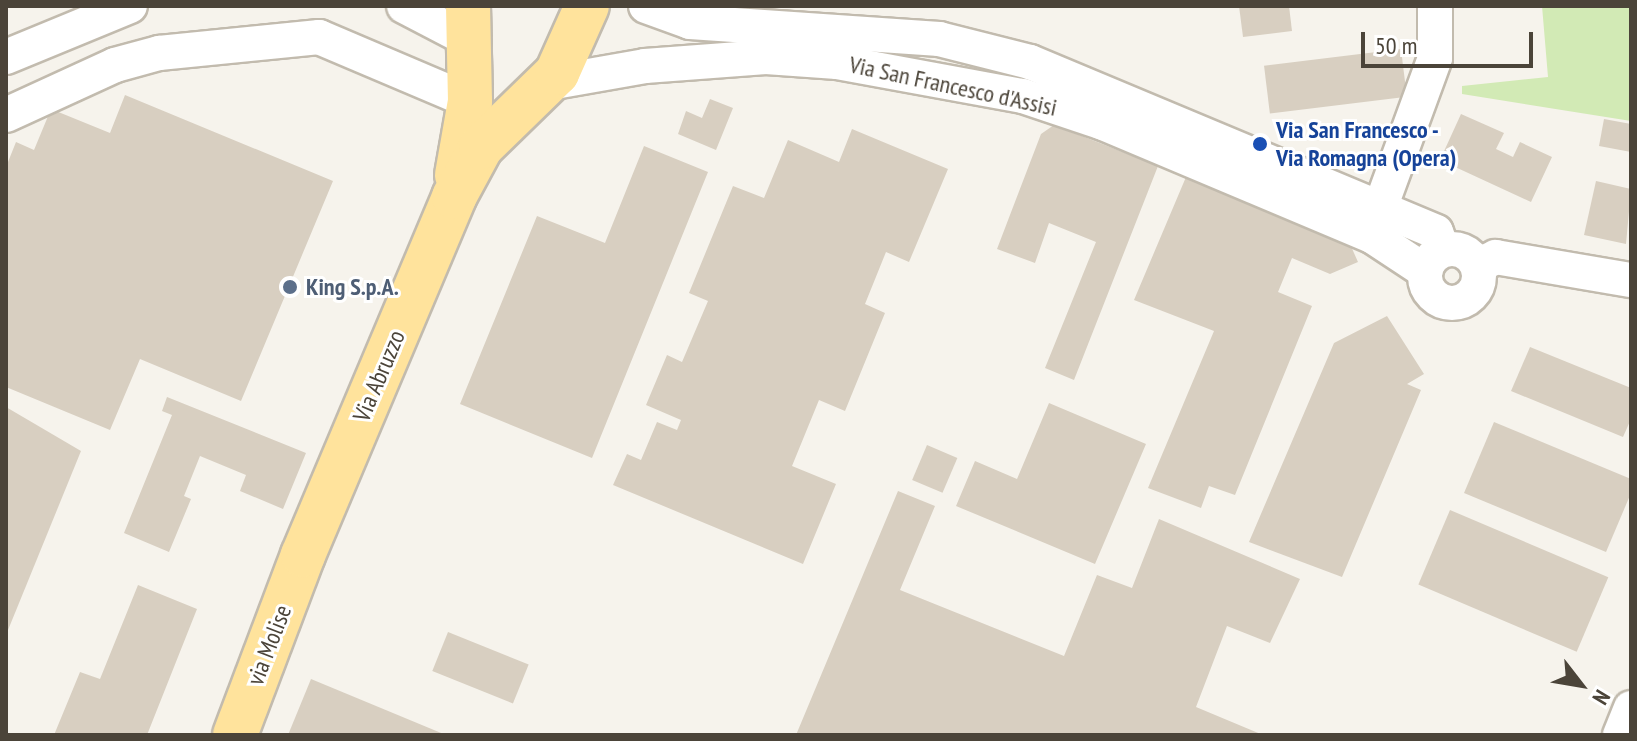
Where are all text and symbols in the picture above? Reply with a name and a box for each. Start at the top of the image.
scale bar [1365,16,1537,66]
text: 50 m [1375,30,1417,61]
street label: Via San Francesco d'Assisi [847,50,1059,122]
place label: Via San Francesco - Via Romagna (Opera) [1276,116,1456,172]
marker: Via San Francesco - Via Romagna (Opera) [1251,135,1269,153]
place label: King S.p.A. [306,273,399,301]
marker: King S.p.A. [281,278,299,296]
street label: Via Abruzzo [347,326,411,426]
street label: via Molise [241,601,297,689]
north arrow [1541,645,1621,725]
text: N [1587,685,1617,710]

